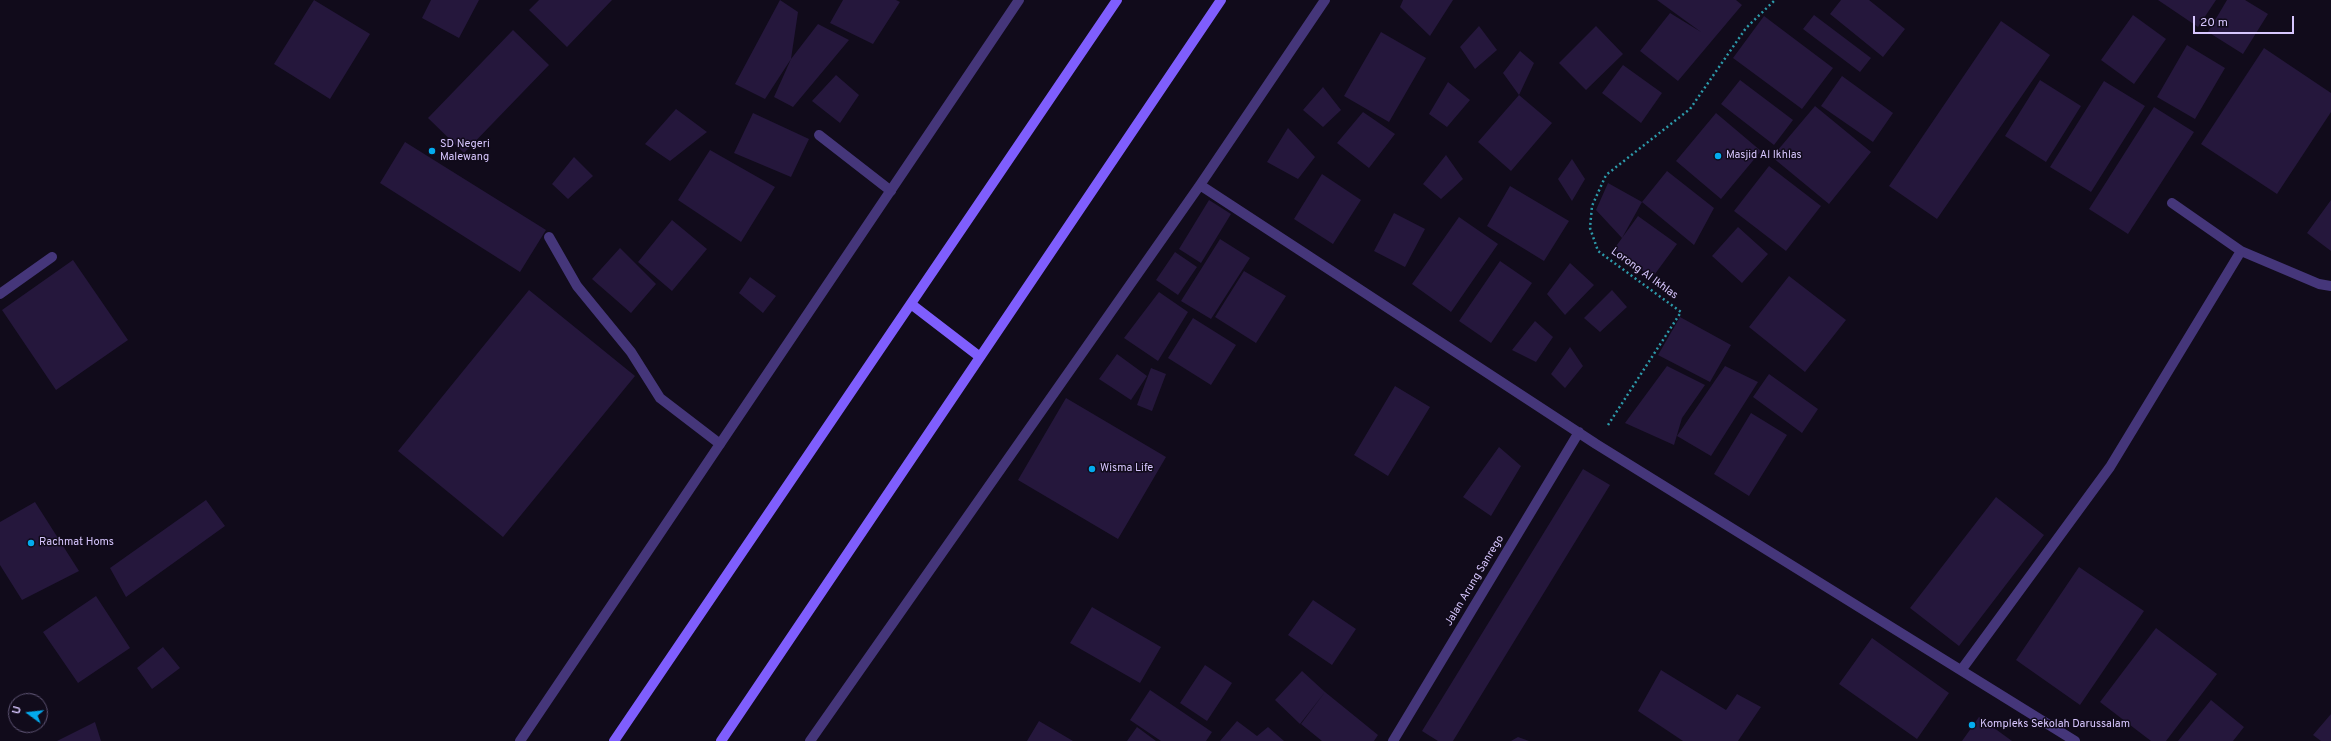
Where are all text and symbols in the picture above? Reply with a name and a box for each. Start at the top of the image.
scale bar [2195,8,2296,34]
text: 20 m [2200,15,2228,31]
place label: SD Negeri Malewang [440,138,490,164]
marker: SD Negeri Malewang [427,146,437,156]
place label: Masjid Al Ikhlas [1726,149,1802,163]
marker: Masjid Al Ikhlas [1713,151,1723,161]
street label: Lorong Al Ikhlas [1608,245,1680,303]
place label: Wisma Life [1100,462,1153,476]
marker: Wisma Life [1087,464,1097,474]
street label: Jalan Arung Sanrego [1443,533,1507,629]
place label: Rachmat Homs [39,536,114,550]
marker: Rachmat Homs [26,538,36,548]
north arrow [8,693,48,733]
text: U [10,705,25,716]
place label: Kompleks Sekolah Darussalam [1980,718,2130,732]
marker: Kompleks Sekolah Darussalam [1967,720,1977,730]

